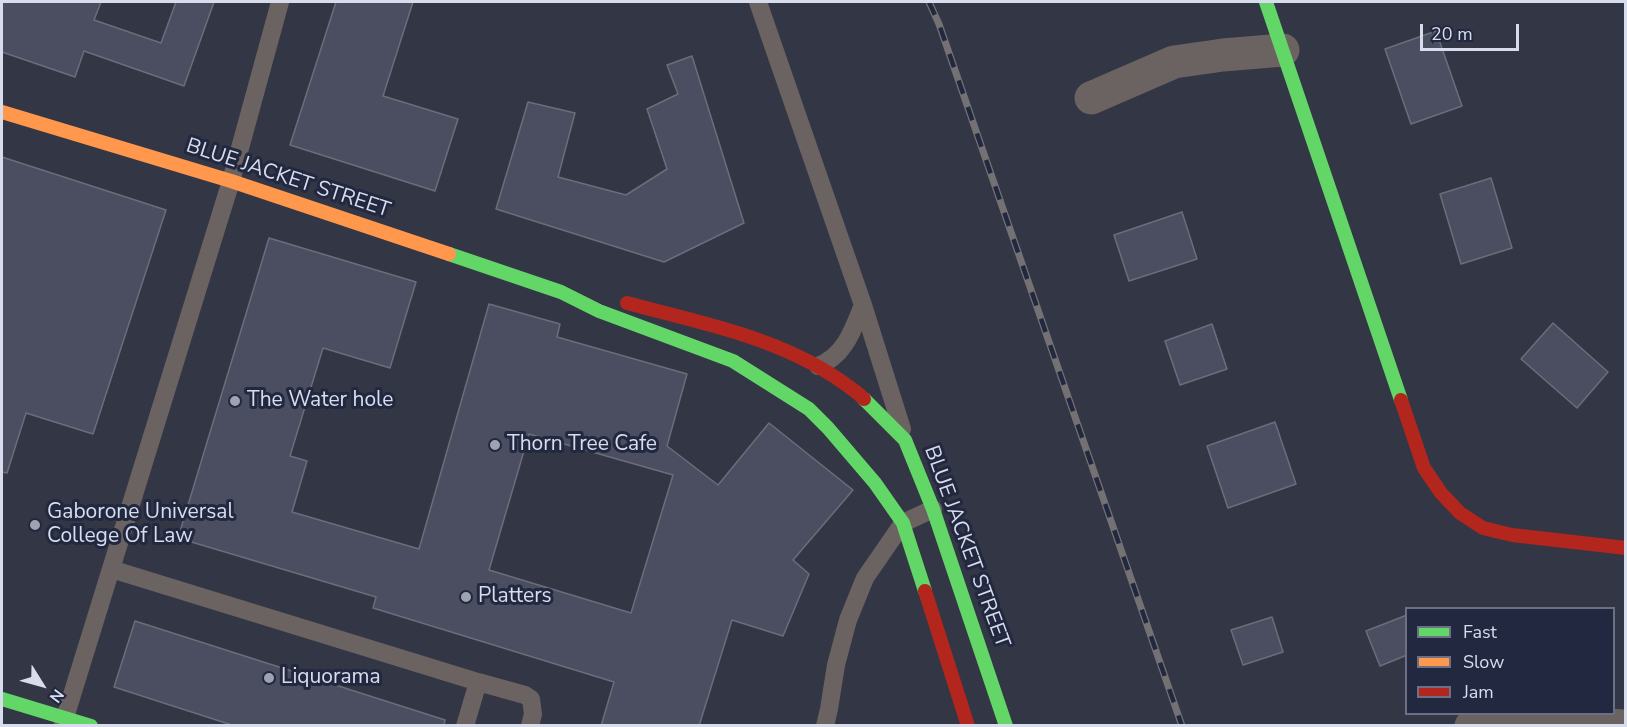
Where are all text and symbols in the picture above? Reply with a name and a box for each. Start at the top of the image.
scale bar [1423,12,1522,50]
text: 20 m [1431,22,1473,46]
street label: BLUE JACKET STREET [183,134,393,224]
place label: The Water hole [247,388,393,414]
marker: The Water hole [228,394,242,408]
place label: Thorn Tree Cafe [507,432,657,458]
marker: Thorn Tree Cafe [488,438,502,452]
street label: BLUE JACKET STREET [918,443,1014,651]
place label: Gaborone Universal College Of Law [47,500,234,550]
marker: Gaborone Universal College Of Law [28,518,42,532]
place label: Platters [478,584,552,610]
marker: Platters [459,590,473,604]
legend [1405,607,1615,715]
text: Fast [1463,620,1497,644]
text: Slow [1463,650,1504,674]
north arrow [12,655,72,715]
place label: Liquorama [281,665,381,691]
marker: Liquorama [262,671,276,685]
text: Jam [1463,680,1494,704]
text: N [44,684,69,707]

